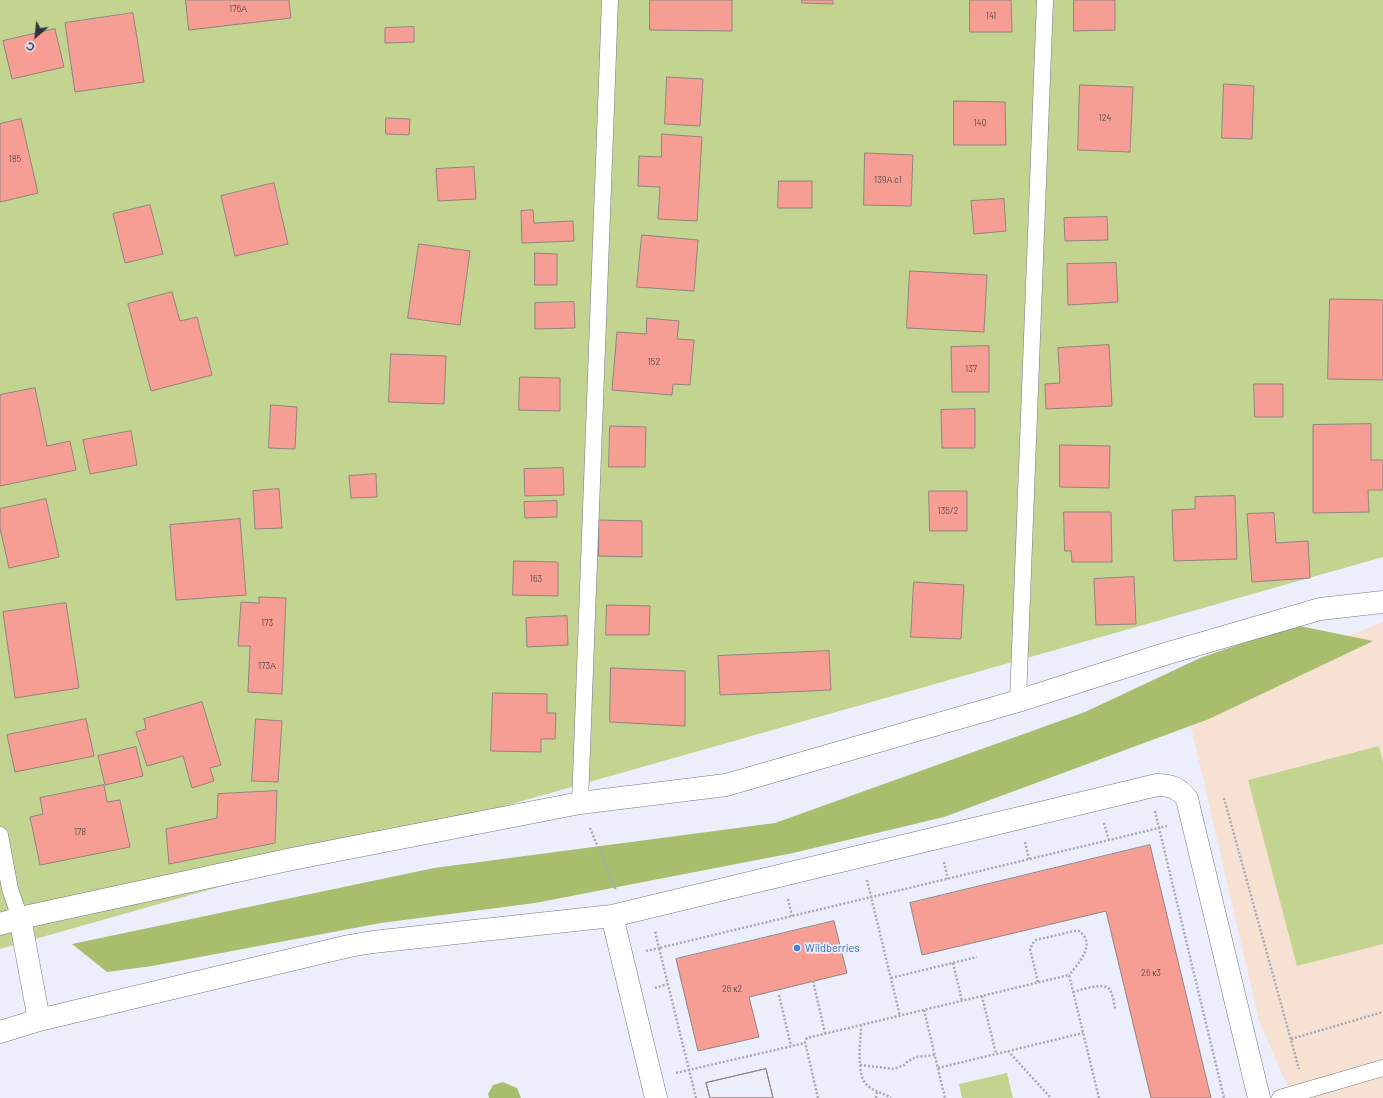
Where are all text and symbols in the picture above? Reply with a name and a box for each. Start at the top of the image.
house number: 176А [229,4,247,14]
house number: 141 [986,11,996,21]
north arrow [16,16,56,56]
text: С [24,39,37,55]
house number: 124 [1099,113,1111,123]
house number: 140 [973,118,987,128]
house number: 185 [9,154,21,164]
house number: 139А с1 [874,175,902,185]
house number: 152 [648,357,660,367]
house number: 137 [965,364,977,374]
house number: 135/2 [938,506,958,516]
house number: 163 [530,574,542,584]
house number: 173 [261,618,273,628]
house number: 173А [258,661,276,671]
house number: 178 [74,827,86,837]
place label: Wildberries [805,941,860,955]
marker: Wildberries [792,943,802,953]
house number: 26 к3 [1141,968,1161,978]
house number: 26 к2 [722,984,742,994]

